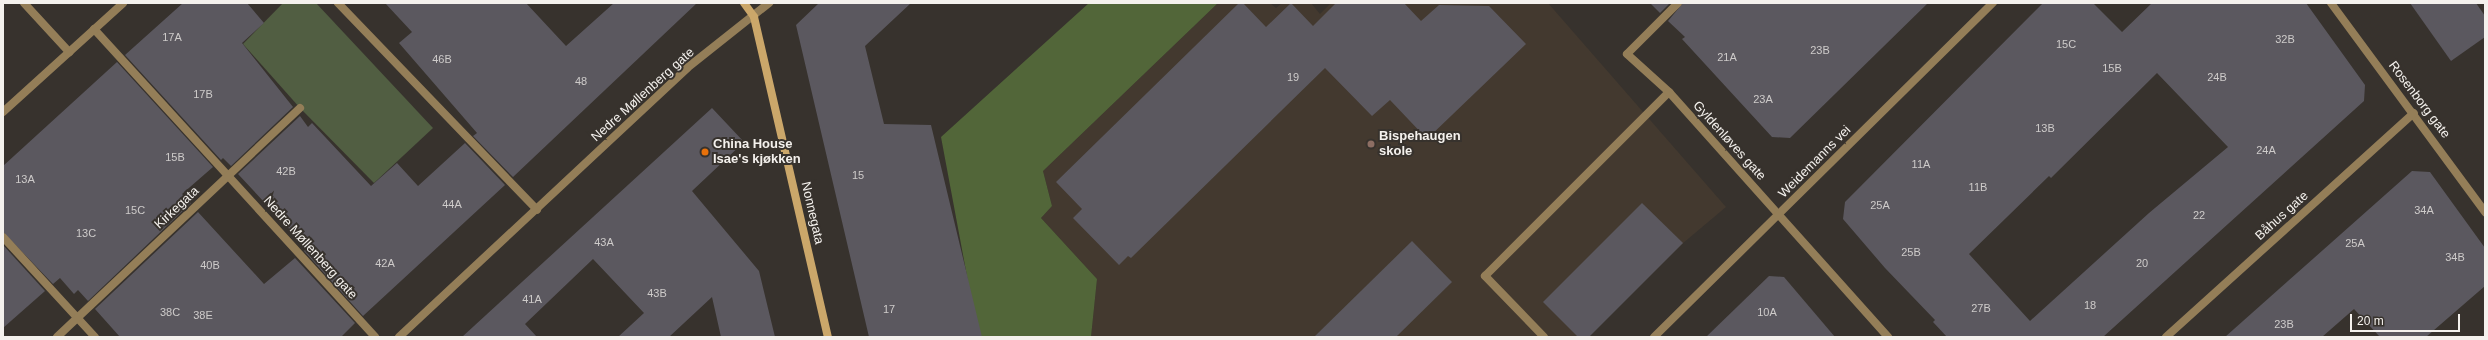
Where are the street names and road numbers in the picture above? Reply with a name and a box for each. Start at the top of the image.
street label: Nedre Møllenberg gate [588,45,698,145]
street label: Rosenborg gate [2385,58,2453,142]
street label: Gyldenløves gate [1689,98,1769,184]
street label: Weidemanns vei [1776,123,1854,201]
street label: Nonnegata [797,180,827,246]
street label: Kirkegata [152,184,202,232]
street label: Båhus gate [2252,188,2312,244]
street label: Nedre Møllenberg gate [260,193,360,303]

